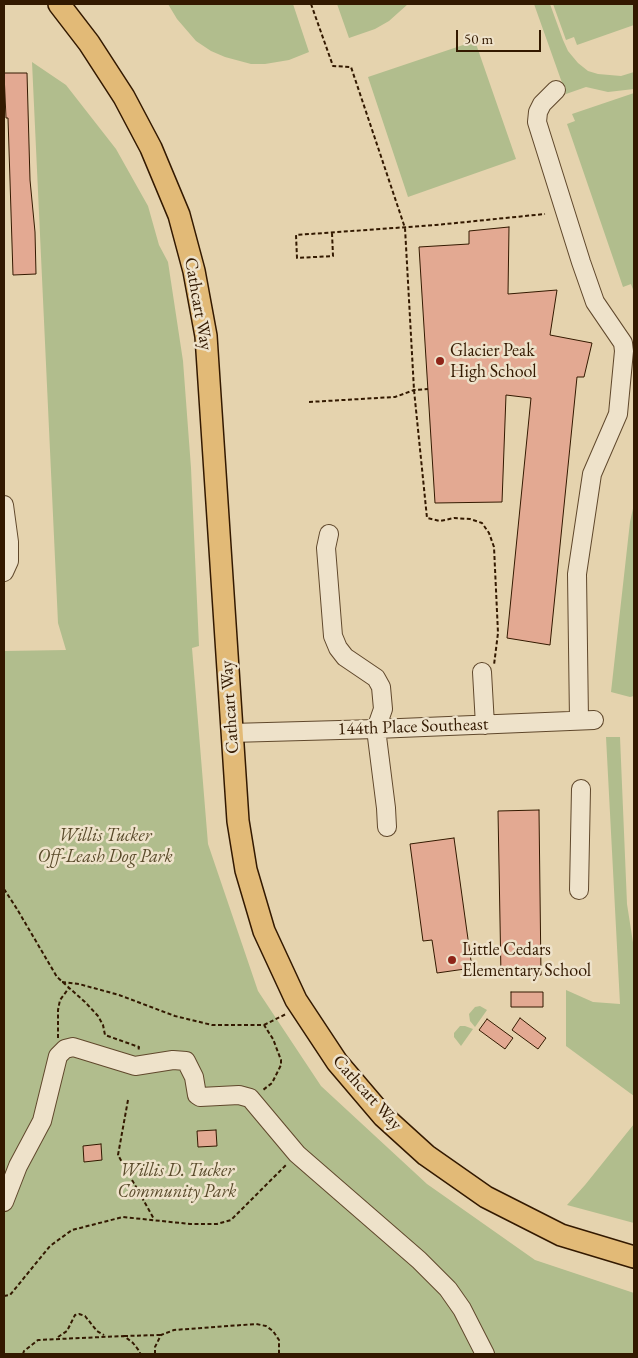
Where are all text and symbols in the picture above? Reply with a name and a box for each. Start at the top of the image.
scale bar [458,20,543,52]
text: 50 m [464,29,493,48]
street label: Cathcart Way [179,256,217,352]
place label: Glacier Peak High School [450,340,537,382]
marker: Glacier Peak High School [434,355,446,367]
street label: Cathcart Way [216,659,244,755]
street label: 144th Place Southeast [337,714,489,740]
park label: Willis Tucker Off-Leash Dog Park [37,825,173,868]
place label: Little Cedars Elementary School [462,939,591,982]
marker: Little Cedars Elementary School [446,954,458,966]
street label: Cathcart Way [328,1051,406,1135]
park label: Willis D. Tucker Community Park [118,1160,236,1202]

